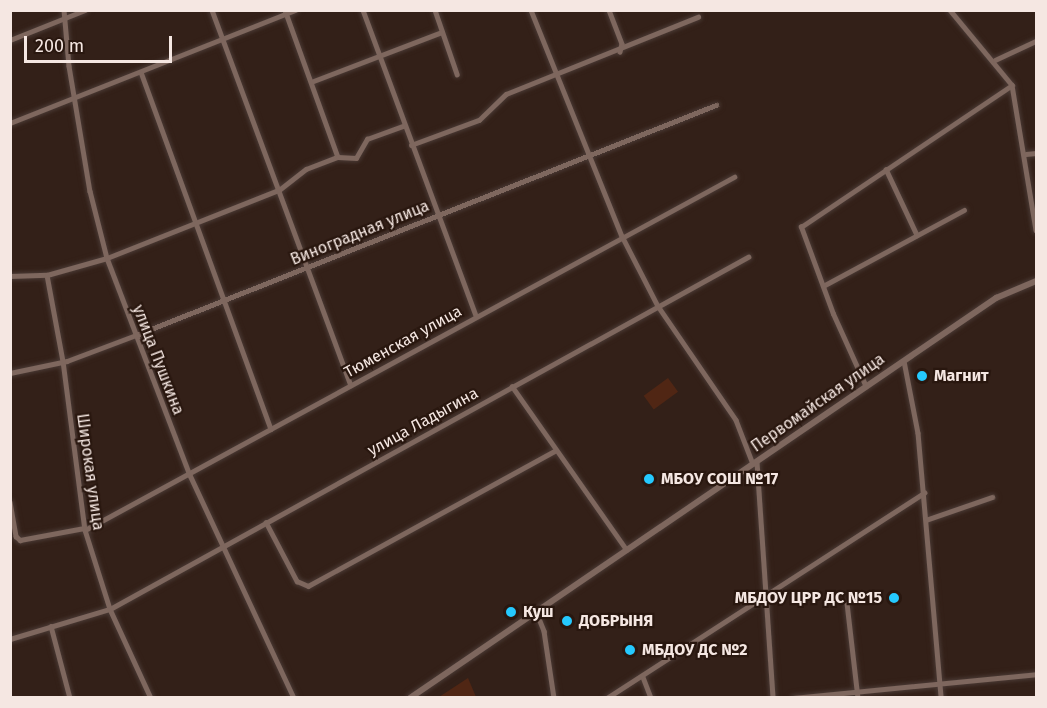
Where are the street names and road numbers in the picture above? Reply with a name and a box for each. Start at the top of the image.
street label: Виноградная улица [288,196,432,270]
street label: улица Пушкина [128,302,188,418]
street label: Тюменская улица [341,302,465,382]
street label: Первомайская улица [748,350,888,456]
street label: улица Ладыгина [364,384,482,460]
street label: Широкая улица [72,412,108,532]

